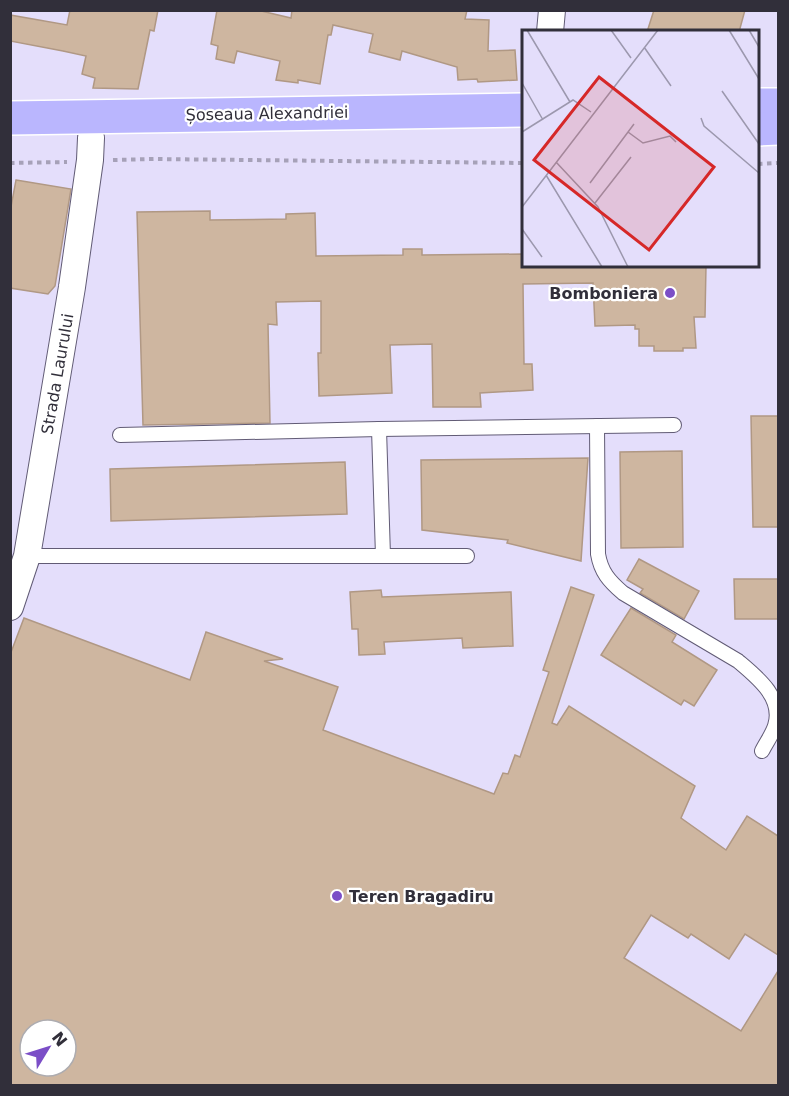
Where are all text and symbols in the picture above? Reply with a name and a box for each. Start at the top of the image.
inset map [522,30,759,267]
street label: Șoseaua Alexandriei [185,103,349,124]
place label: Bomboniera [549,284,658,303]
marker: Bomboniera [663,286,677,300]
street label: Strada Laurului [38,312,77,436]
place label: Teren Bragadiru [349,887,494,906]
marker: Teren Bragadiru [330,889,344,903]
north arrow [18,1018,78,1078]
text: N [48,1028,71,1050]

